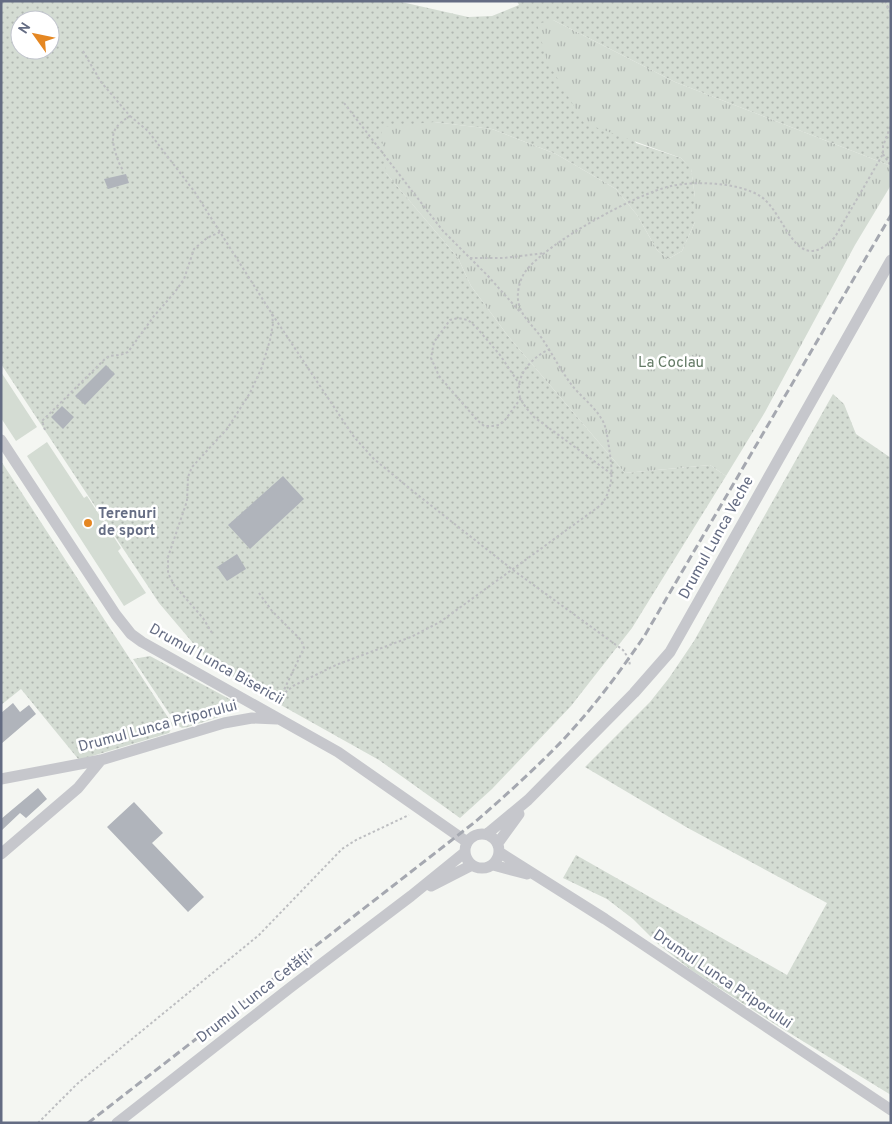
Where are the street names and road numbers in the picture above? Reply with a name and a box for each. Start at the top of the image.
street label: Drumul Lunca Veche [675,473,759,603]
street label: Drumul Lunca Bisericii [145,620,287,710]
street label: Drumul Lunca Priporului [76,697,240,757]
street label: Drumul Lunca Priporului [649,926,795,1034]
street label: Drumul Lunca Cetății [193,946,317,1048]

